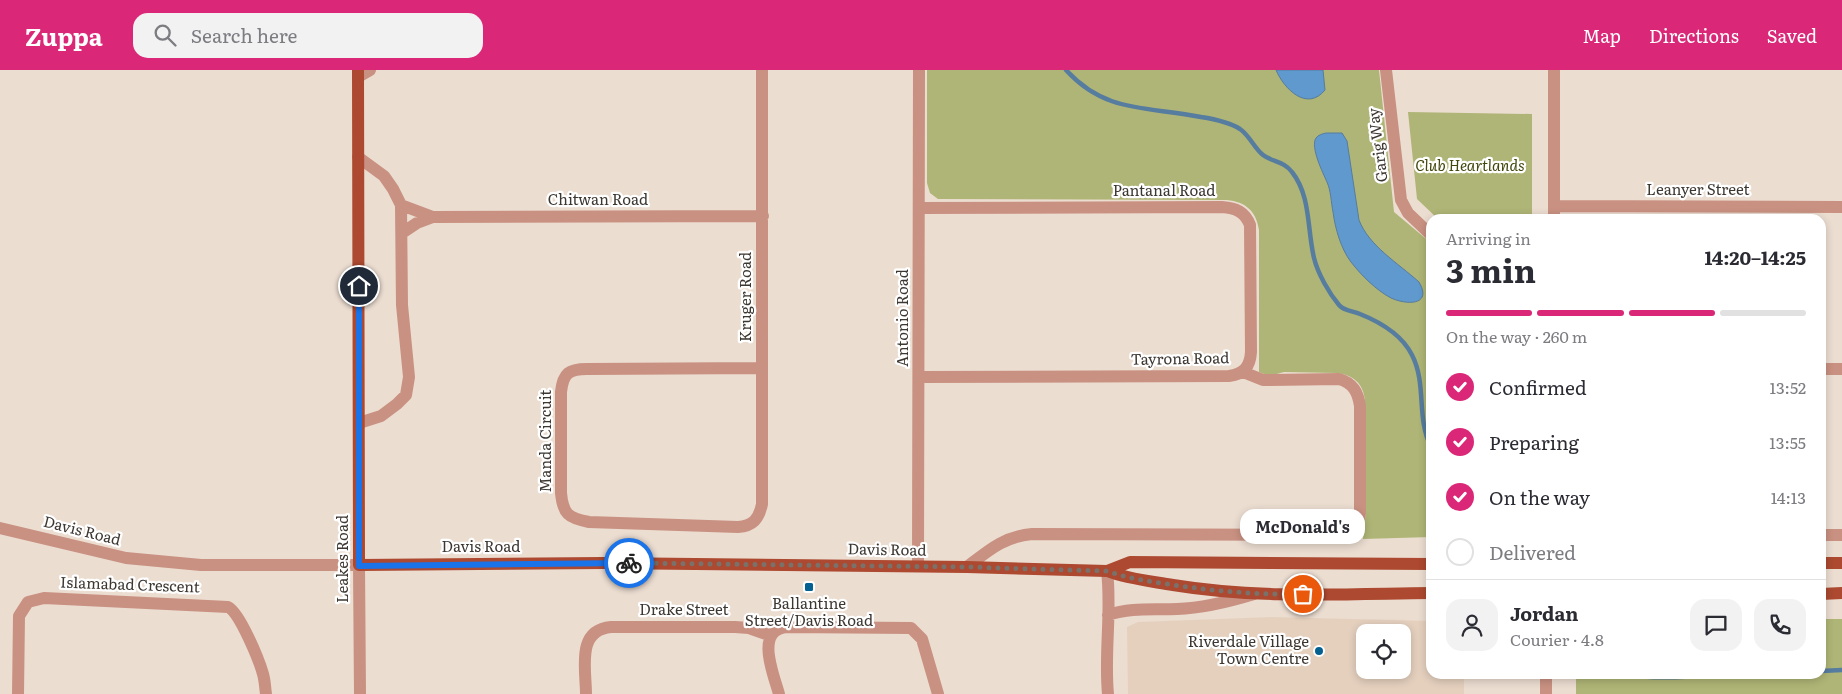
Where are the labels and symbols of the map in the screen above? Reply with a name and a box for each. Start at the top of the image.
street label: Garig Way [1361,106,1392,184]
park label: Club Heartlands [1415,153,1525,176]
street label: Leanyer Street [1646,177,1750,200]
street label: Pantanal Road [1113,178,1215,201]
street label: Chitwan Road [548,187,648,210]
street label: Kruger Road [733,252,756,342]
pin [338,265,380,307]
street label: Antonio Road [890,269,913,367]
street label: Tayrona Road [1130,345,1230,370]
street label: Manda Circuit [533,390,556,492]
street label: Davis Road [41,509,123,550]
callout: McDonald's [1240,509,1366,544]
street label: Leakes Road [330,515,353,603]
street label: Davis Road [441,534,521,557]
street label: Davis Road [847,536,927,561]
courier [604,538,654,588]
street label: Islamabad Crescent [60,570,200,597]
pin [1282,573,1324,615]
marker: Ballantine Street/Davis Road [803,581,815,593]
place label: Ballantine Street/Davis Road [745,591,873,631]
street label: Drake Street [639,597,729,620]
place label: Riverdale Village Town Centre [1188,629,1309,669]
marker: Riverdale Village Town Centre [1313,645,1325,657]

